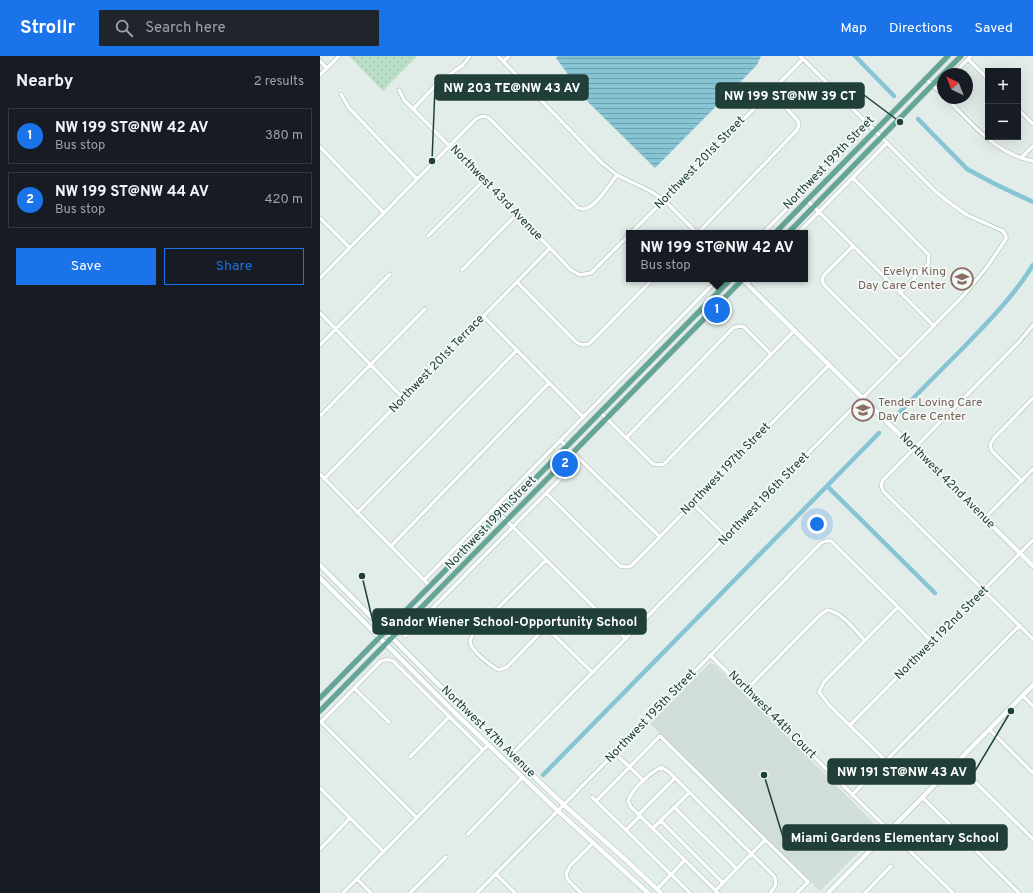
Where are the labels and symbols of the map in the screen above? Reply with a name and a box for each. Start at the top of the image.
north arrow [937,68,973,104]
callout: NW 203 TE@NW 43 AV [435,75,588,100]
text: NW 203 TE@NW 43 AV [444,81,581,97]
callout: NW 199 ST@NW 39 CT [716,83,864,108]
text: NW 199 ST@NW 39 CT [724,89,856,105]
street label: Northwest 201st Street [651,113,749,213]
street label: Northwest 199th Street [780,113,878,213]
street label: Northwest 43rd Avenue [446,142,546,244]
place label: Evelyn King Day Care Center [858,264,946,294]
school or university icon: Evelyn King Day Care Center [949,266,975,292]
pin: 1 [704,295,730,325]
street label: Northwest 201st Terrace [386,311,488,417]
place label: Tender Loving Care Day Care Center [878,395,982,425]
school or university icon: Tender Loving Care Day Care Center [850,397,876,423]
street label: Northwest 197th Street [678,419,774,519]
street label: Northwest 42nd Avenue [896,430,998,532]
pin: 2 [552,449,578,479]
street label: Northwest 196th Street [715,449,813,549]
street label: Northwest 199th Street [442,473,540,573]
your location [807,514,827,534]
street label: Northwest 192nd Street [891,582,993,684]
callout: Sandor Wiener School-Opportunity School [373,609,646,634]
text: Sandor Wiener School-Opportunity School [381,615,637,631]
street label: Northwest 195th Street [602,666,700,766]
street label: Northwest 44th Court [725,668,819,762]
street label: Northwest 47th Avenue [437,683,539,781]
callout: NW 191 ST@NW 43 AV [828,759,975,784]
text: NW 191 ST@NW 43 AV [837,765,967,781]
callout: Miami Gardens Elementary School [783,825,1007,850]
text: Miami Gardens Elementary School [791,831,999,847]

